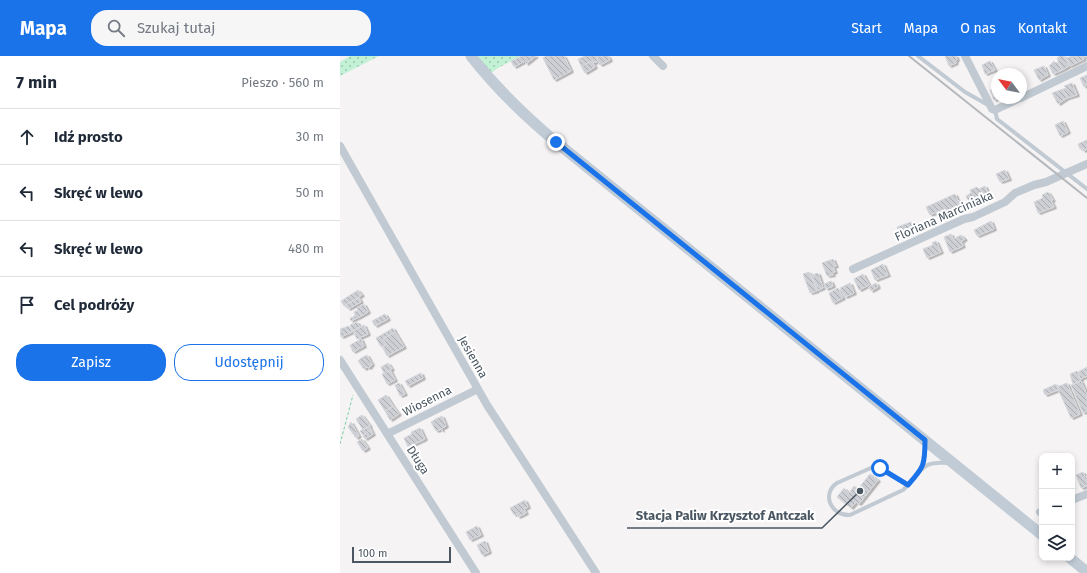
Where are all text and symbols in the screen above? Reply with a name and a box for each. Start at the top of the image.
search box [91,10,371,46]
text: Mapa [20,17,67,40]
icon: search [105,17,127,39]
text: Szukaj tutaj [137,19,215,37]
text: Start [851,20,882,37]
text: Mapa [904,20,938,37]
text: O nas [960,20,996,37]
text: Kontakt [1018,20,1067,37]
north arrow [991,68,1027,104]
text: 7 min [16,72,57,93]
text: Pieszo · 560 m [241,75,324,90]
icon: ahead [16,126,38,148]
text: Idź prosto [54,128,123,146]
text: 30 m [296,129,324,144]
route end [547,133,565,151]
icon: left [16,182,38,204]
text: Skręć w lewo [54,184,143,202]
text: 50 m [296,185,324,200]
street label: Floriana Marciniaka [893,188,995,244]
icon: left [16,238,38,260]
text: Skręć w lewo [54,240,143,258]
text: 480 m [288,241,324,256]
icon: arrive [16,294,38,316]
text: Cel podróży [54,296,134,314]
street label: Jesienna [455,333,491,381]
button: Zapisz [16,344,166,381]
button: Udostępnij [174,344,324,381]
street label: Wiosenna [400,383,454,419]
street label: Długa [404,443,432,477]
map controls [1039,453,1075,561]
button: + [1039,453,1075,489]
route start [871,459,889,477]
button: − [1039,489,1075,525]
callout: Stacja Paliw Krzysztof Antczak [627,503,822,528]
text: Stacja Paliw Krzysztof Antczak [636,508,815,523]
button: layers [1039,525,1075,561]
scale bar [352,545,451,564]
text: 100 m [358,547,387,560]

